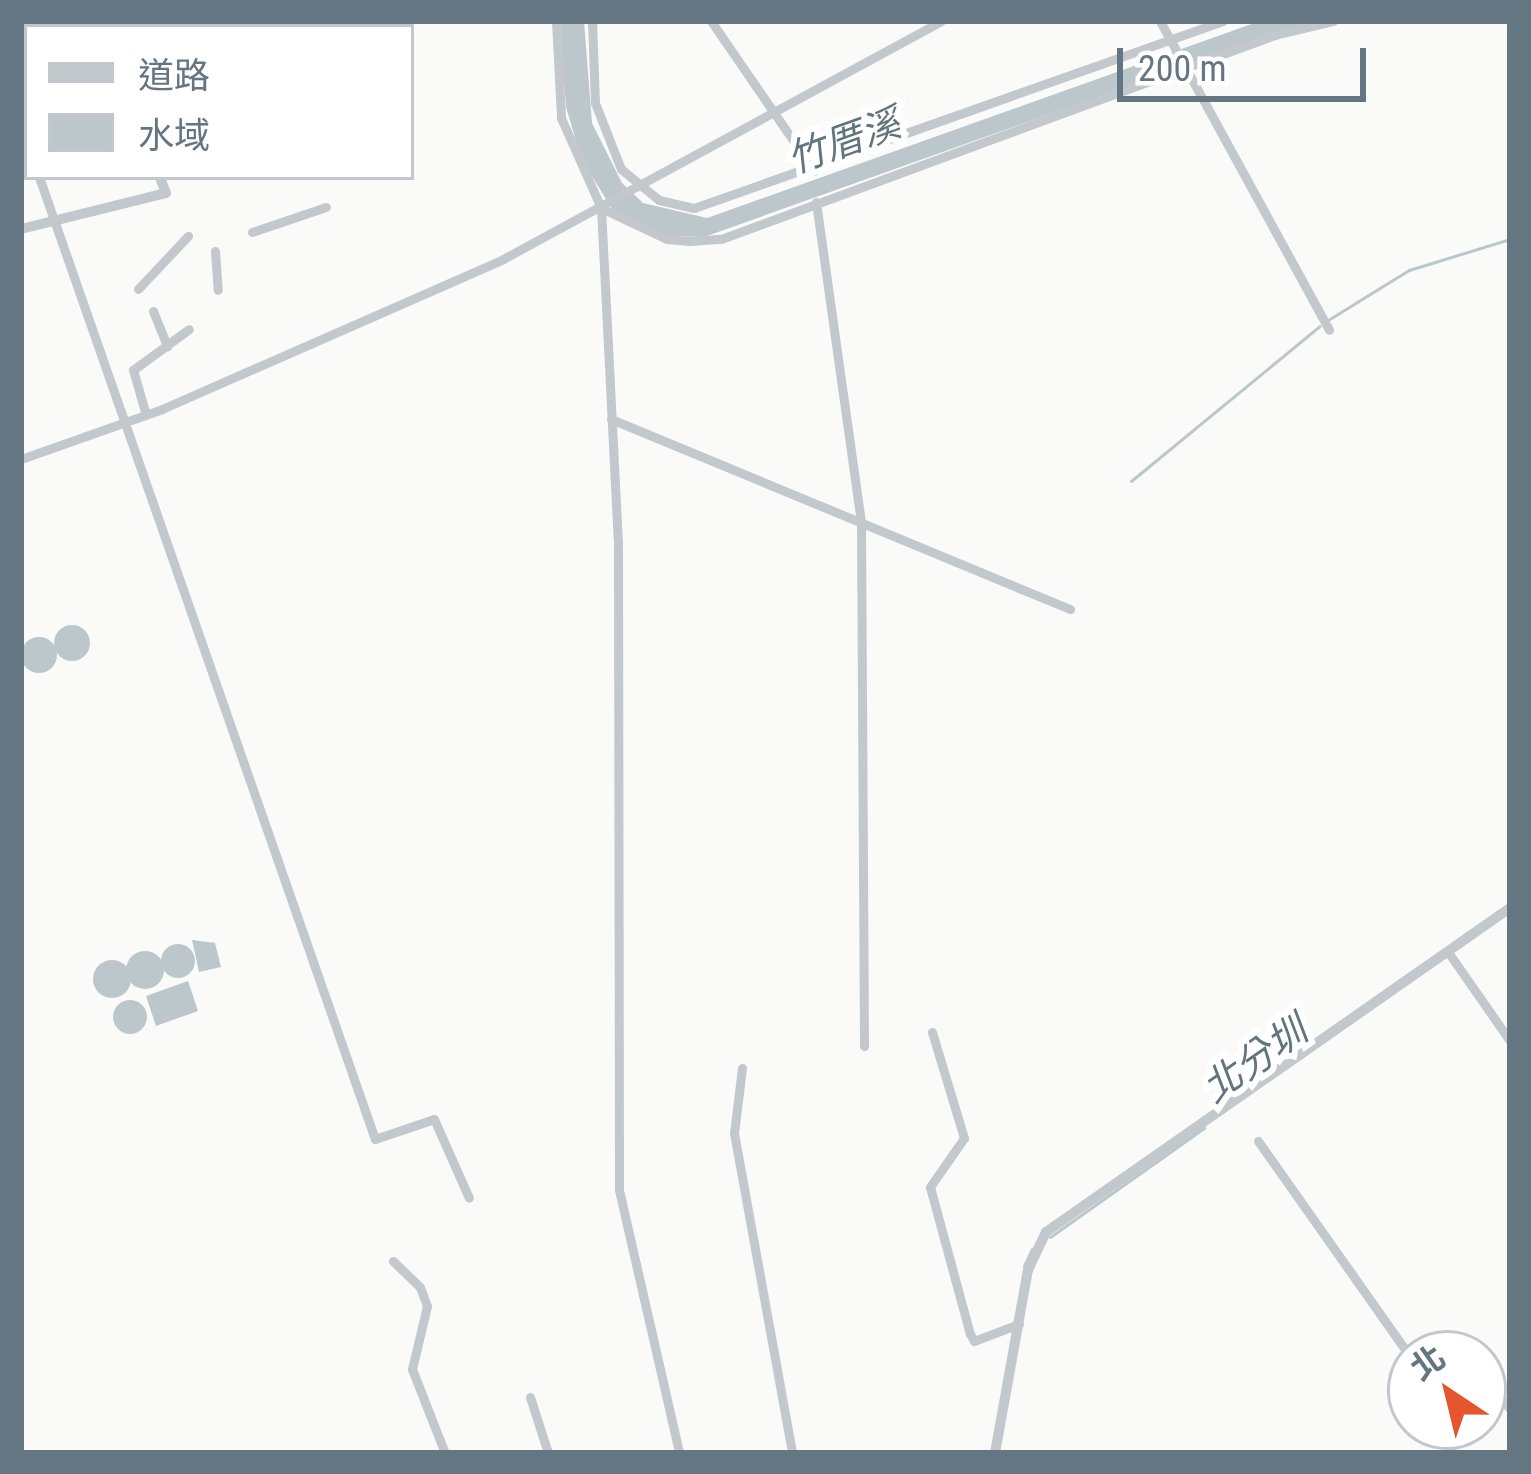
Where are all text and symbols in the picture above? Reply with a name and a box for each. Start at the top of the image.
legend [24,24,414,180]
scale bar [1123,24,1372,98]
text: 200 m [1138,48,1227,90]
text: 道路 [138,55,210,97]
water label: 竹厝溪 [781,100,907,184]
text: 水域 [138,115,210,157]
water label: 北分圳 [1194,1007,1316,1113]
north arrow [1387,1330,1507,1450]
text: 北 [1403,1337,1452,1388]

